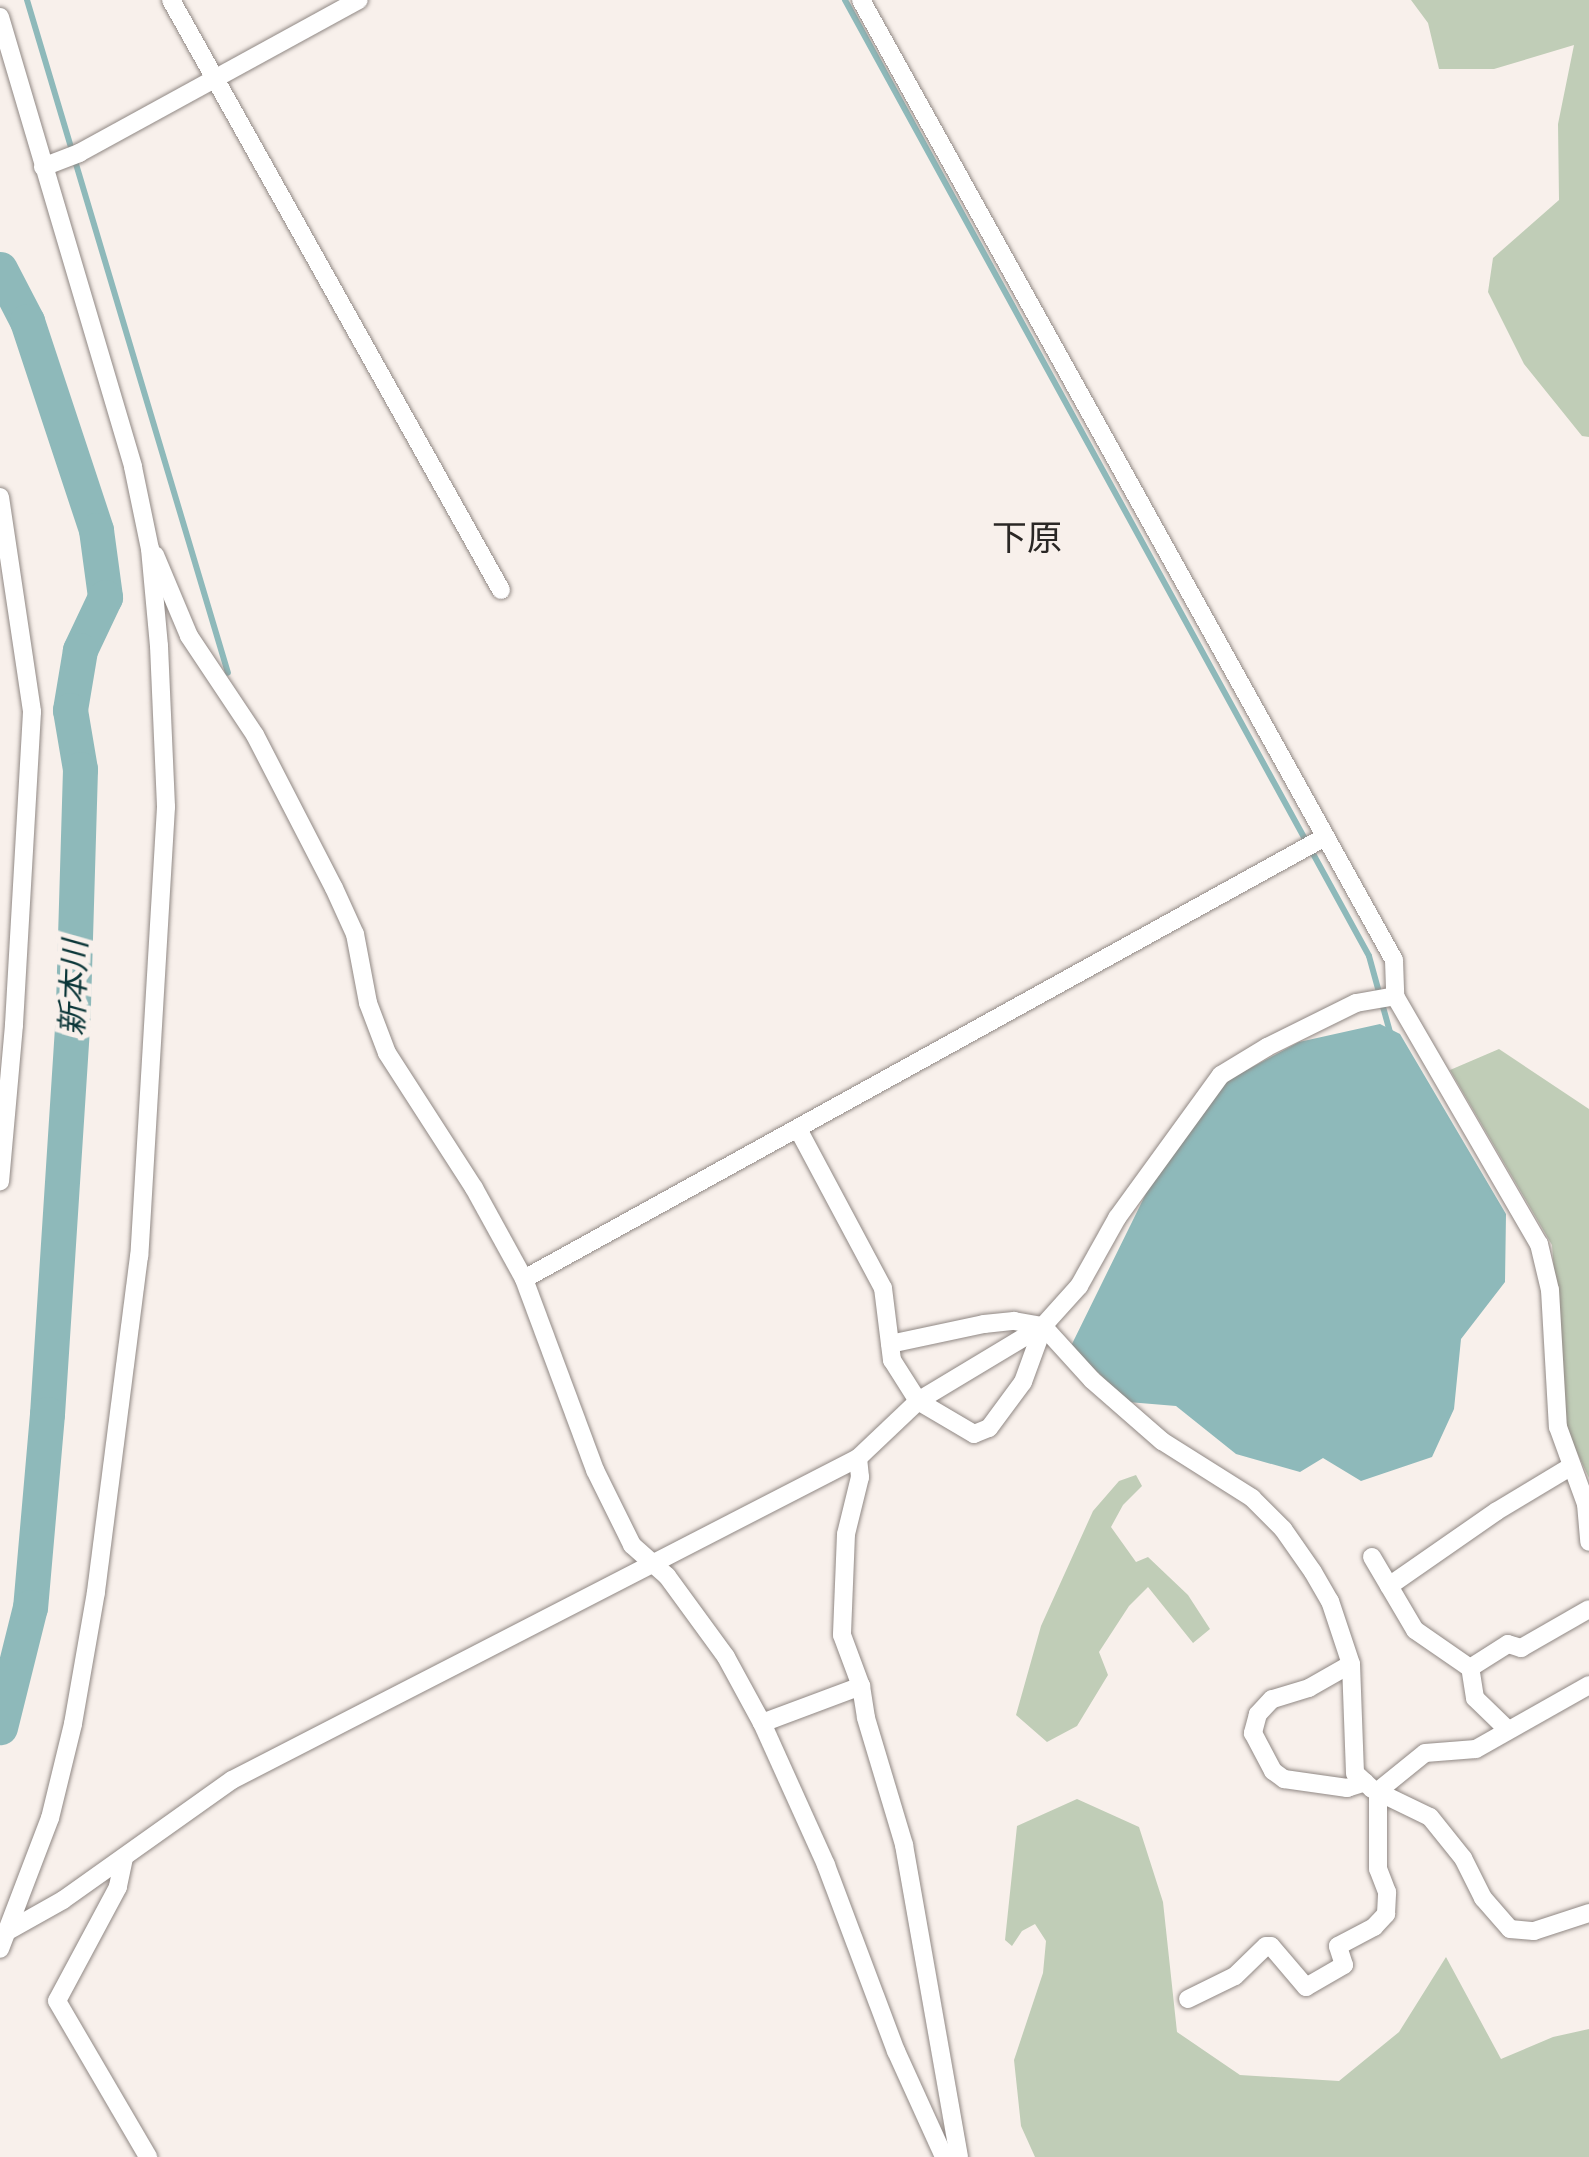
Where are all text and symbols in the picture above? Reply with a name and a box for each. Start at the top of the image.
district label: 下原 [992,516,1062,558]
water label: 新本川 [52,939,94,1037]

